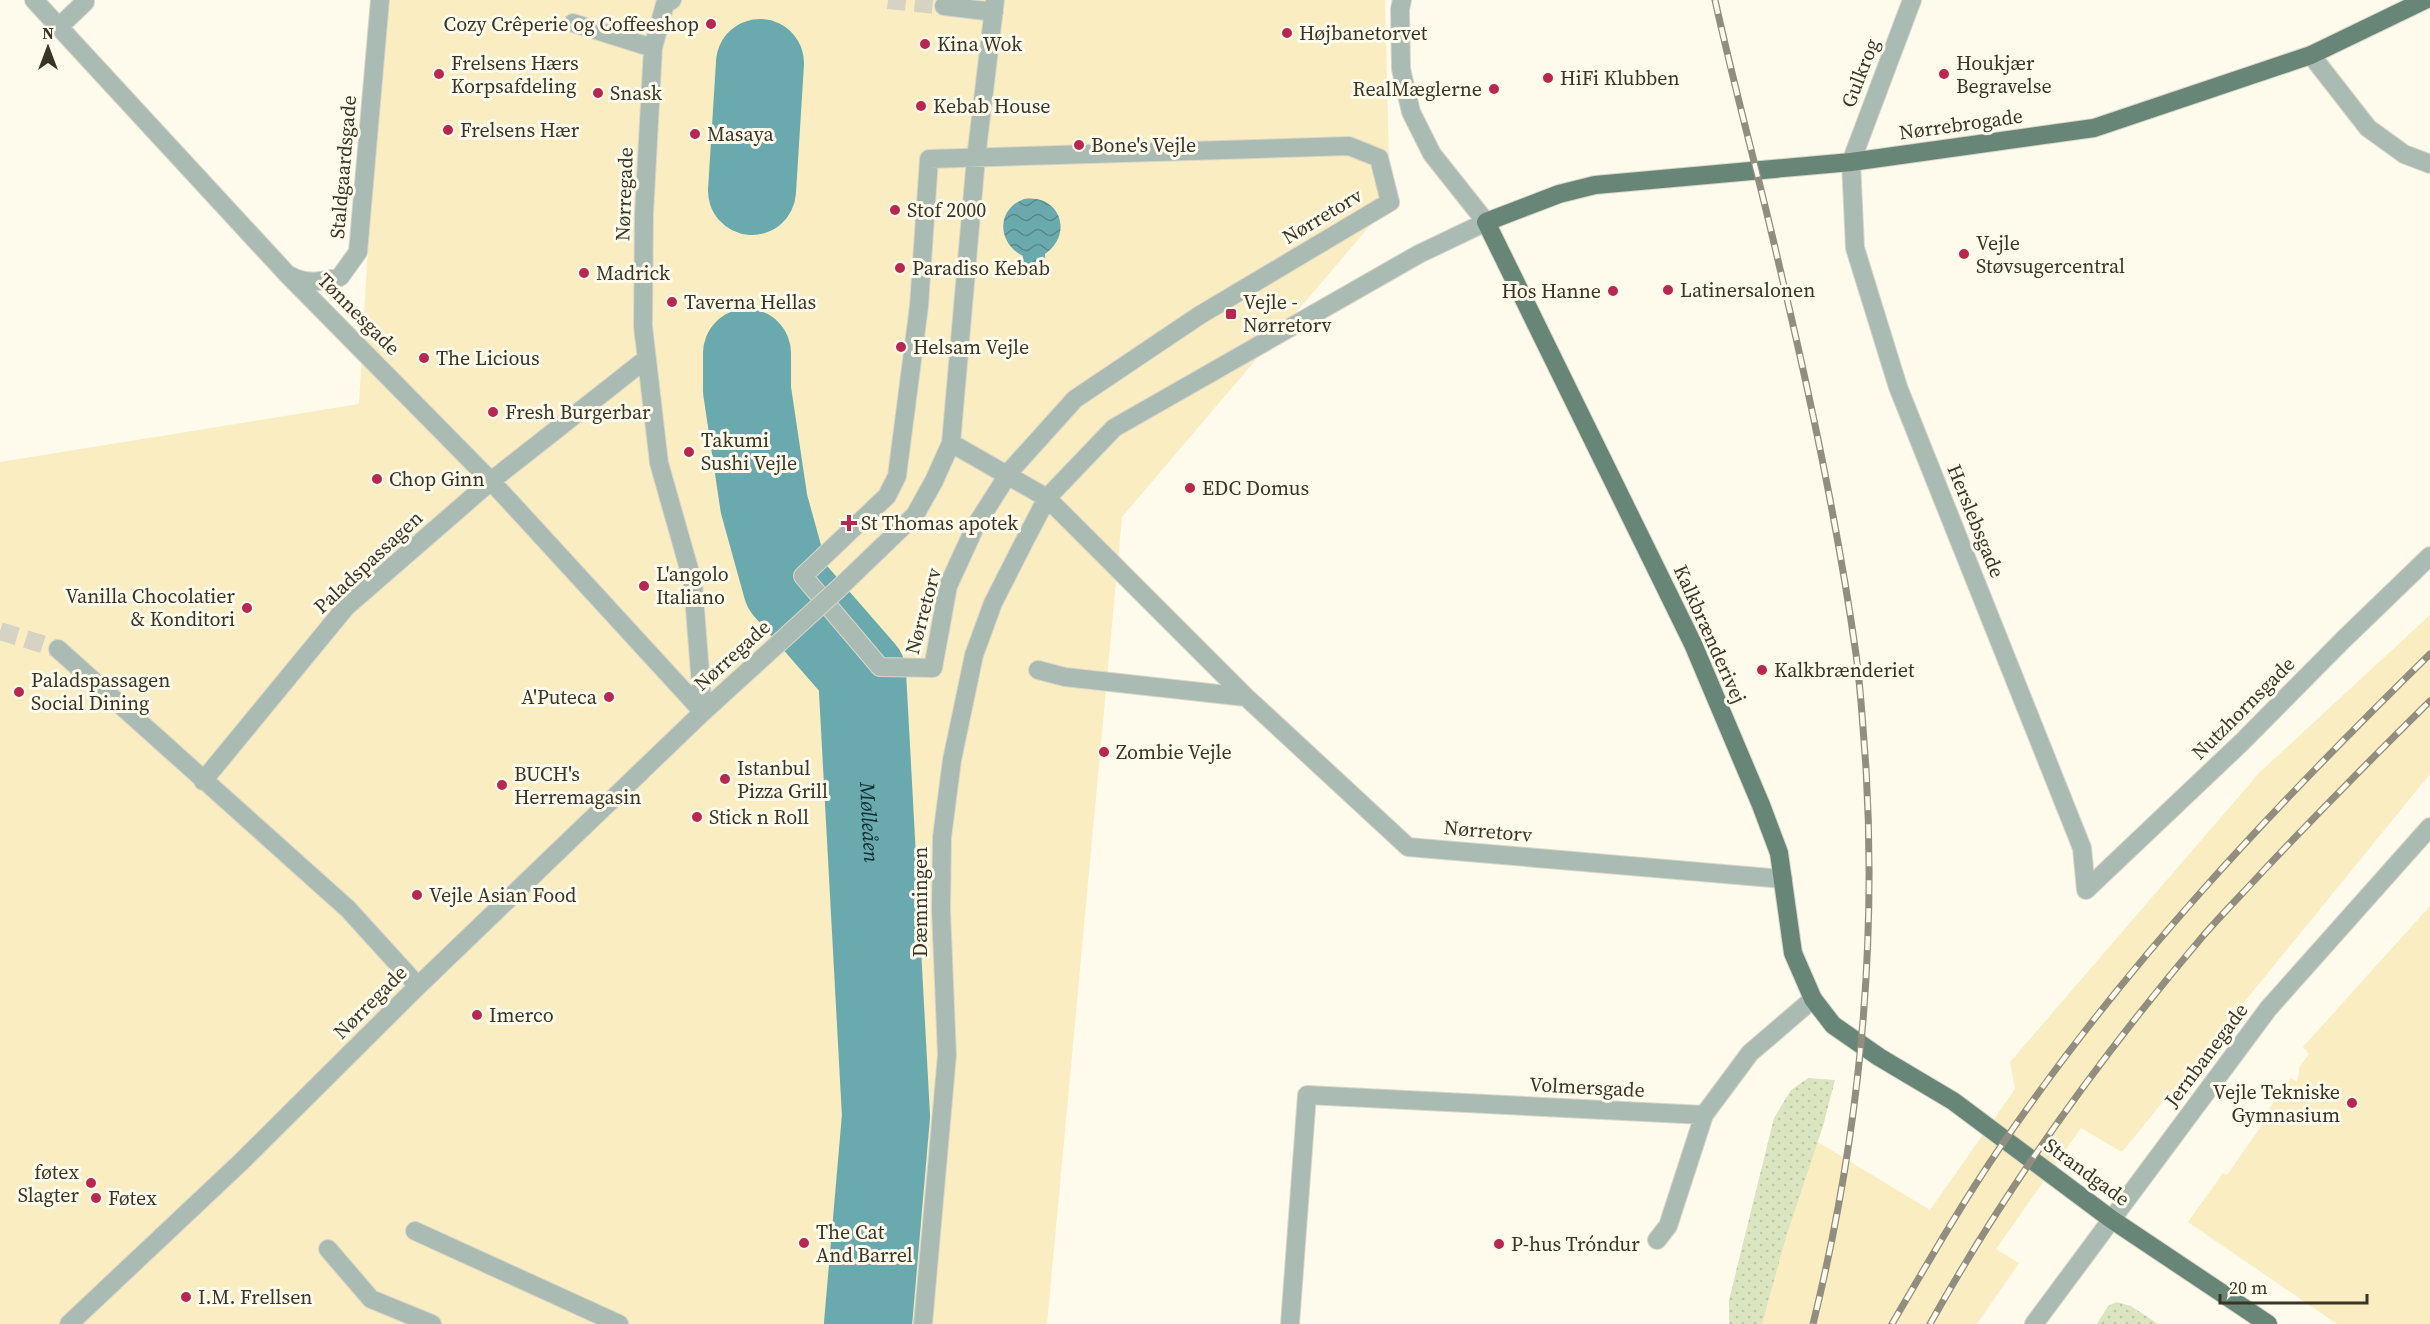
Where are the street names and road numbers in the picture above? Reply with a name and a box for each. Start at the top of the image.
street label: Gulkrog [1834,34,1886,112]
street label: Staldgaardsgade [323,94,363,240]
street label: Nørrebrogade [1897,101,2025,147]
street label: Nørregade [608,147,640,241]
street label: Nørretorv [1277,181,1367,251]
street label: Tønnesgade [311,266,407,362]
street label: Herslebsgade [1941,460,2011,582]
street label: Paladspassagen [307,504,429,620]
street label: Kalkbrænderivej [1667,560,1753,708]
street label: Nørretorv [898,565,948,657]
street label: Nørregade [688,613,776,697]
street label: Nutzhornsgade [2185,650,2301,766]
street label: Nørretorv [1443,813,1533,849]
street label: Dæmningen [906,847,934,957]
street label: Nørregade [327,959,413,1045]
street label: Jernbanegade [2157,997,2254,1114]
street label: Volmersgade [1529,1070,1645,1104]
street label: Strandgade [2038,1131,2136,1213]

